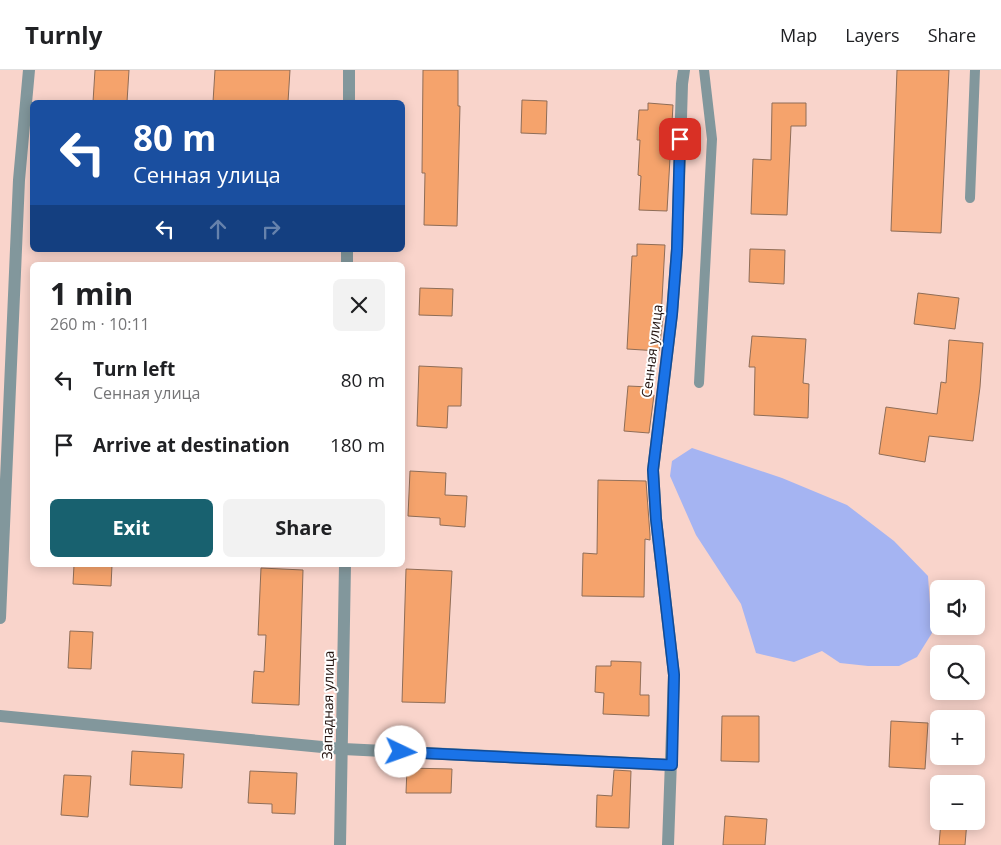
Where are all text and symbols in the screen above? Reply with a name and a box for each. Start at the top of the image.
text: Turnly [25,18,102,51]
text: Map [780,23,817,47]
text: Layers [845,23,900,47]
text: Share [928,23,976,47]
text: 80 m [133,114,216,161]
pin [659,118,701,160]
icon: left [50,120,115,185]
icon: arrive [666,125,694,153]
text: Сенная улица [133,159,281,189]
icon: left [151,215,179,243]
icon: ahead [204,215,232,243]
icon: right [257,215,285,243]
text: 1 min [50,273,133,314]
button: close [333,279,385,331]
street label: Сенная улица [636,303,667,399]
text: 260 m · 10:11 [50,313,150,335]
text: Turn left [93,356,175,382]
icon: left [50,366,78,394]
text: 80 m [341,367,385,393]
text: Сенная улица [93,382,200,404]
icon: arrive [50,431,78,459]
text: Arrive at destination [93,432,290,458]
text: 180 m [330,432,385,458]
button: Exit [50,499,213,557]
button: Share [223,499,385,557]
map controls [930,580,985,830]
button: sound [930,580,985,635]
button: search [930,645,985,700]
street label: Западная улица [317,650,338,760]
button: + [930,710,985,765]
position arrow [374,725,426,777]
button: − [930,775,985,830]

